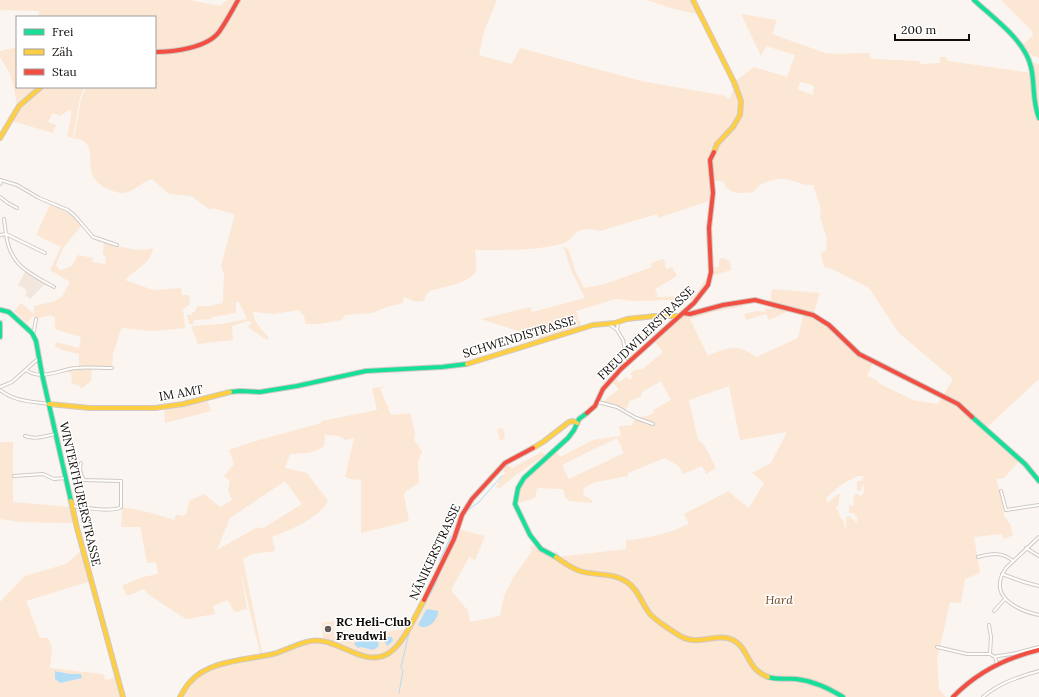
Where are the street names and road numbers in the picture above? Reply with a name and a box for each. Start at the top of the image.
street label: FREUDWILERSTRASSE [594,283,697,383]
street label: SCHWENDISTRASSE [461,312,577,361]
street label: IM AMT [158,381,204,404]
street label: WINTERTHURERSTRASSE [57,420,104,567]
street label: NÄNIKERSTRASSE [406,501,463,602]

